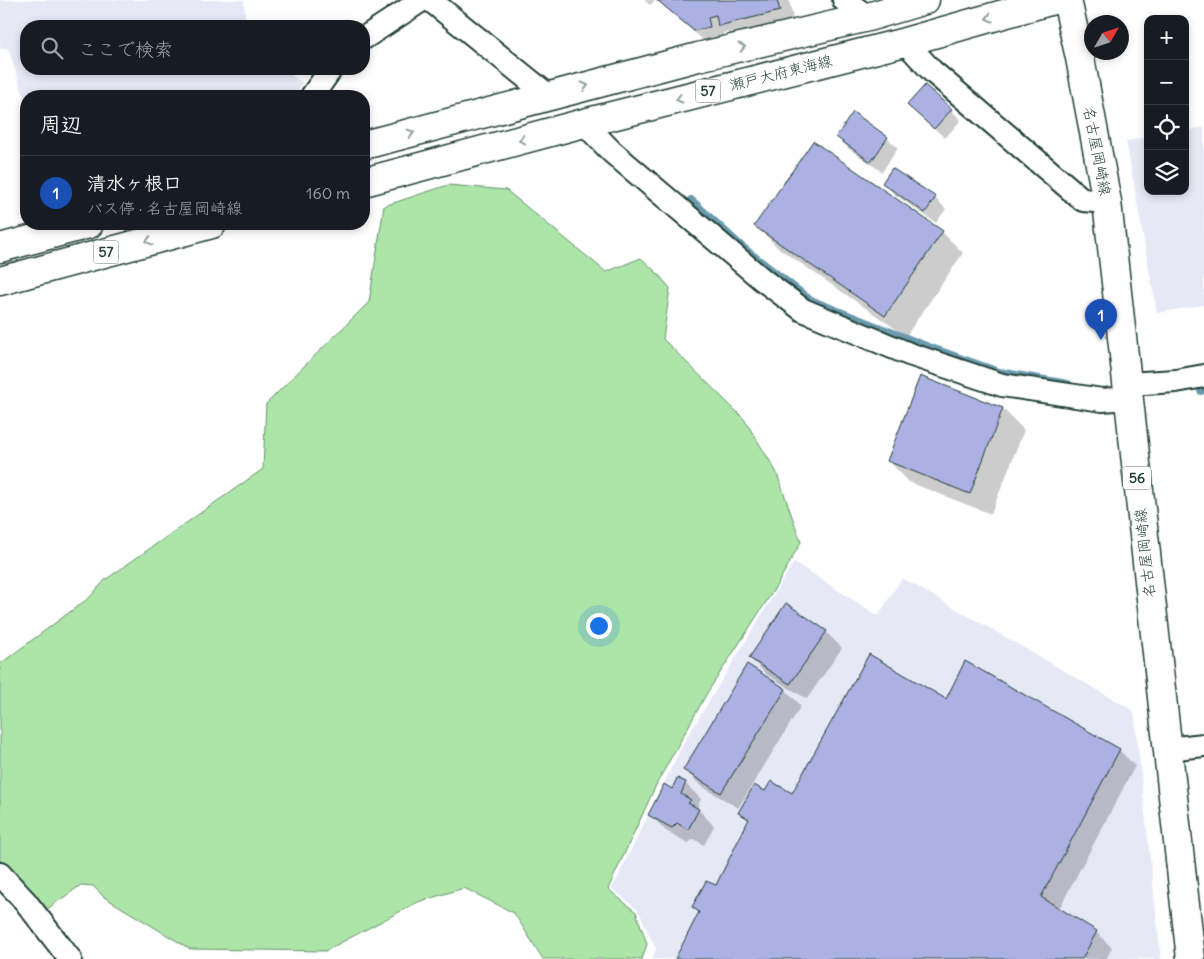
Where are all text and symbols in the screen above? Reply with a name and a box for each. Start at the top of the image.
one-way arrow [985,12,994,23]
north arrow [1084,15,1129,60]
map controls [1144,15,1189,195]
button: + [1144,15,1189,60]
search box [20,20,370,75]
icon: search [38,34,66,62]
text: ここで検索 [78,37,173,61]
one-way arrow [738,42,747,53]
street label: 瀬戸大府東海線 [728,51,834,94]
button: − [1144,60,1189,105]
road number: 57 [696,80,720,102]
one-way arrow [580,82,588,92]
one-way arrow [676,93,684,103]
street label: 名古屋岡崎線 [1080,105,1115,197]
button: locate [1144,105,1189,150]
text: 周辺 [40,111,82,138]
one-way arrow [406,128,414,138]
one-way arrow [519,134,527,144]
button: layers [1144,150,1189,195]
text: 清水ヶ根口 [87,171,182,195]
text: 1 [53,183,59,203]
text: 160 m [306,183,350,203]
text: バス停 · 名古屋岡崎線 [87,198,242,218]
one-way arrow [144,235,153,246]
road number: 57 [94,240,118,264]
pin: 1 [1085,299,1117,340]
road number: 56 [1123,466,1151,489]
street label: 名古屋岡崎線 [1130,507,1159,599]
your location [586,613,612,639]

